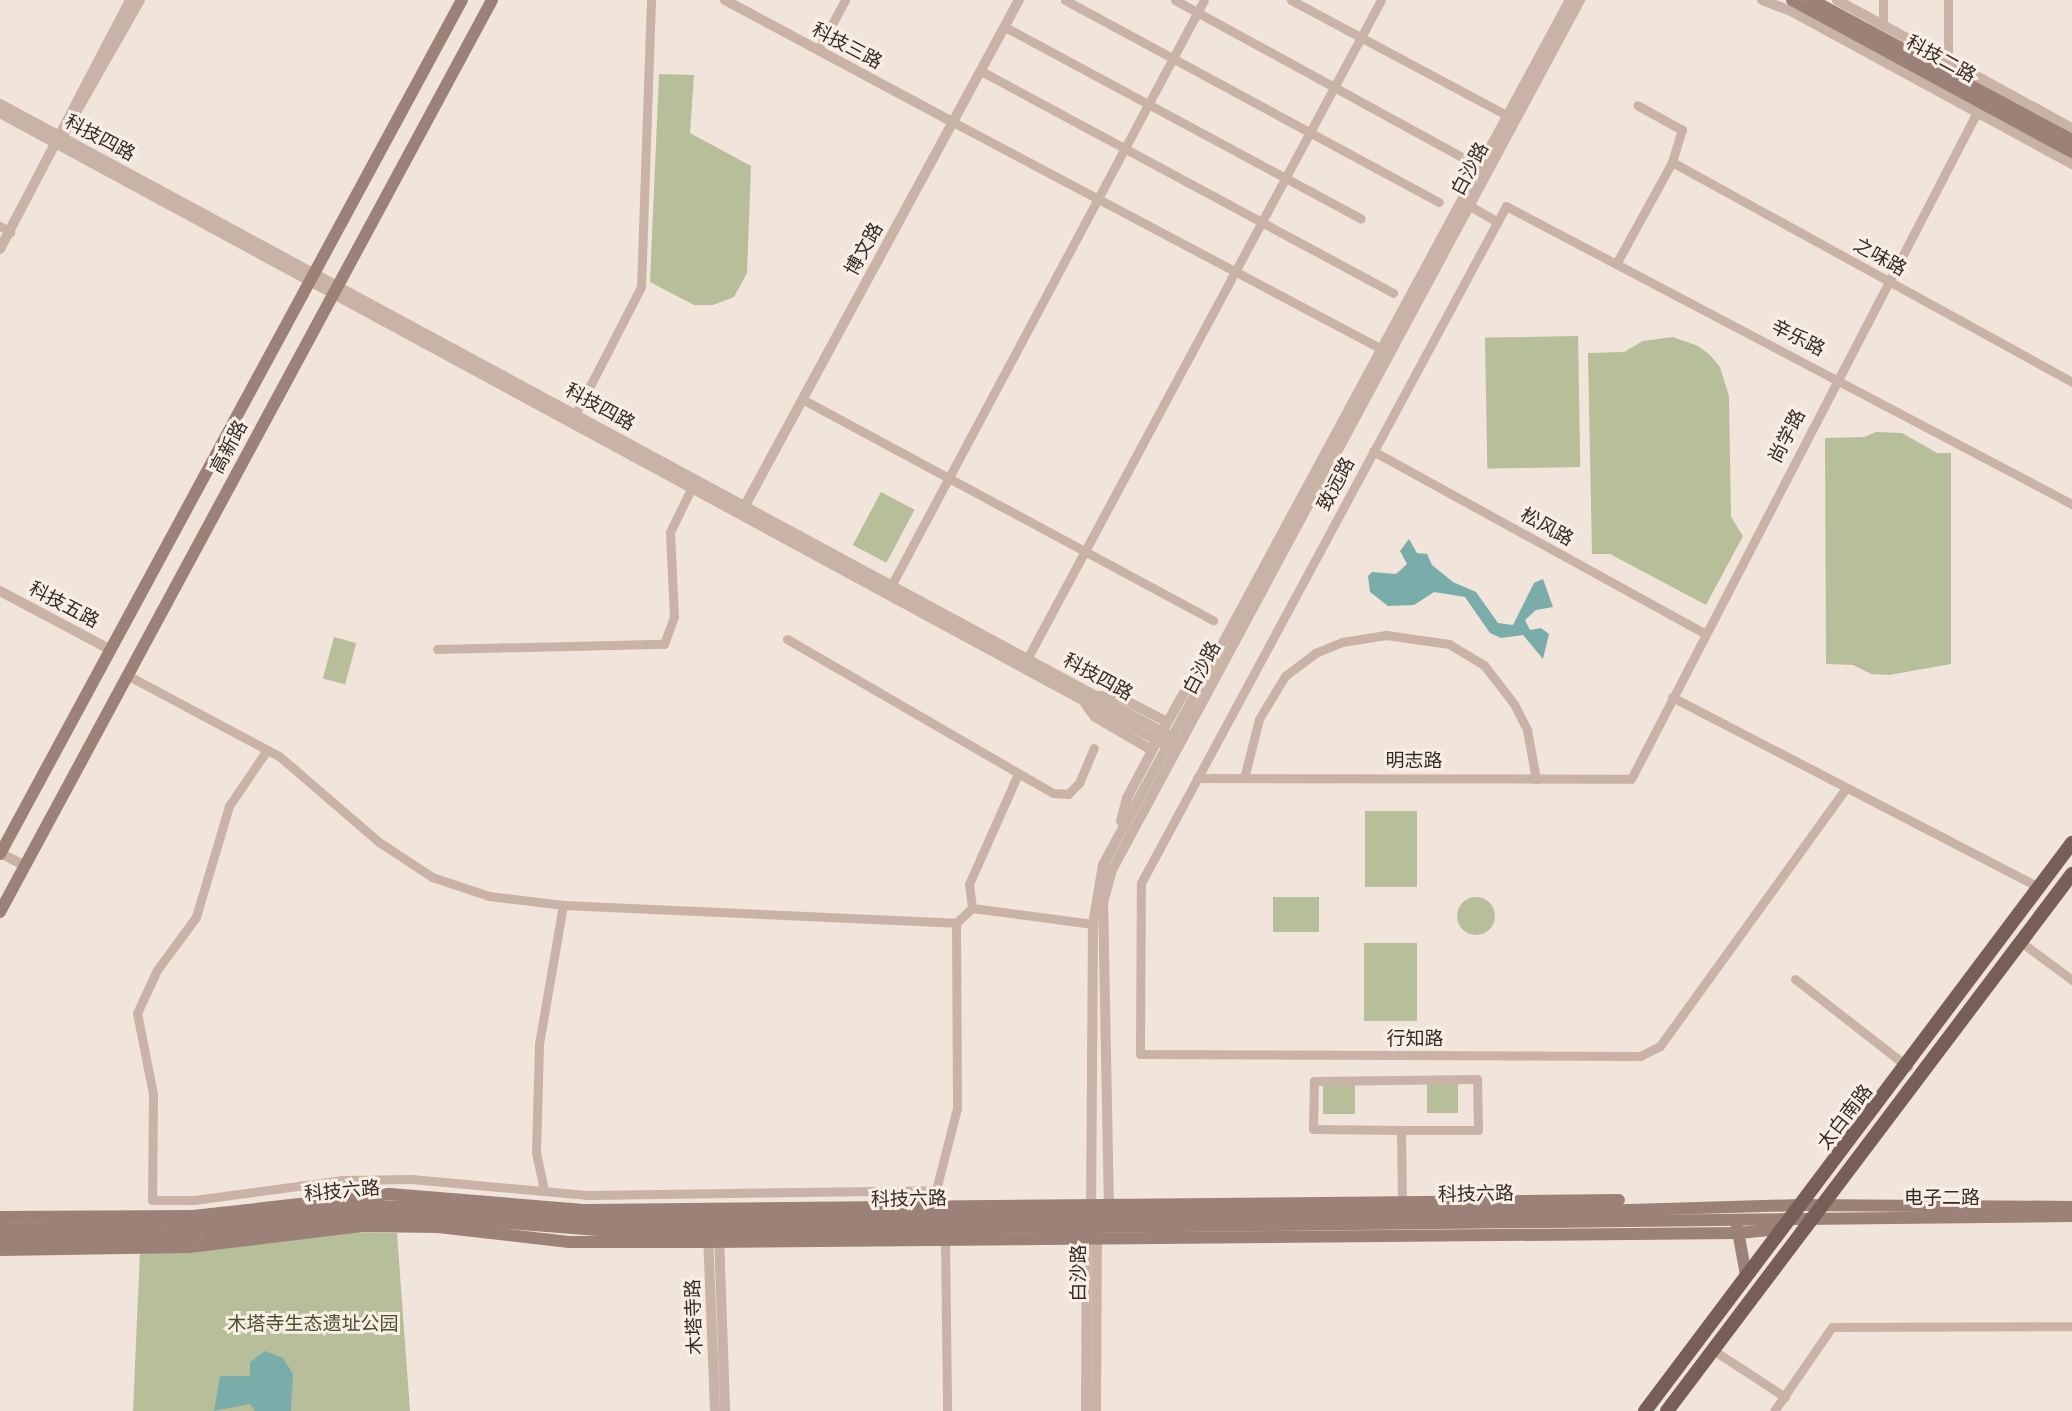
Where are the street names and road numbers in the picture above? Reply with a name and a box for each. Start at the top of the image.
street label: 科技三路 [808,18,886,74]
street label: 科技二路 [1902,31,1980,87]
street label: 科技四路 [61,110,139,166]
street label: 白沙路 [1447,138,1493,200]
street label: 博文路 [840,219,888,279]
street label: 之味路 [1850,233,1910,281]
street label: 辛乐路 [1767,315,1829,361]
street label: 科技四路 [561,379,639,435]
street label: 尚学路 [1764,405,1810,467]
street label: 高新路 [206,416,252,478]
street label: 致远路 [1313,453,1359,515]
street label: 松风路 [1517,503,1577,551]
street label: 科技五路 [25,577,103,633]
street label: 白沙路 [1179,637,1225,699]
street label: 科技四路 [1059,649,1137,705]
street label: 明志路 [1386,750,1442,772]
street label: 行知路 [1387,1028,1443,1050]
street label: 太白南路 [1813,1080,1877,1154]
street label: 科技六路 [303,1176,381,1206]
street label: 科技六路 [1438,1182,1514,1206]
street label: 科技六路 [871,1187,947,1211]
street label: 电子二路 [1904,1187,1980,1209]
street label: 白沙路 [1068,1245,1090,1301]
street label: 木塔寺路 [681,1279,707,1355]

